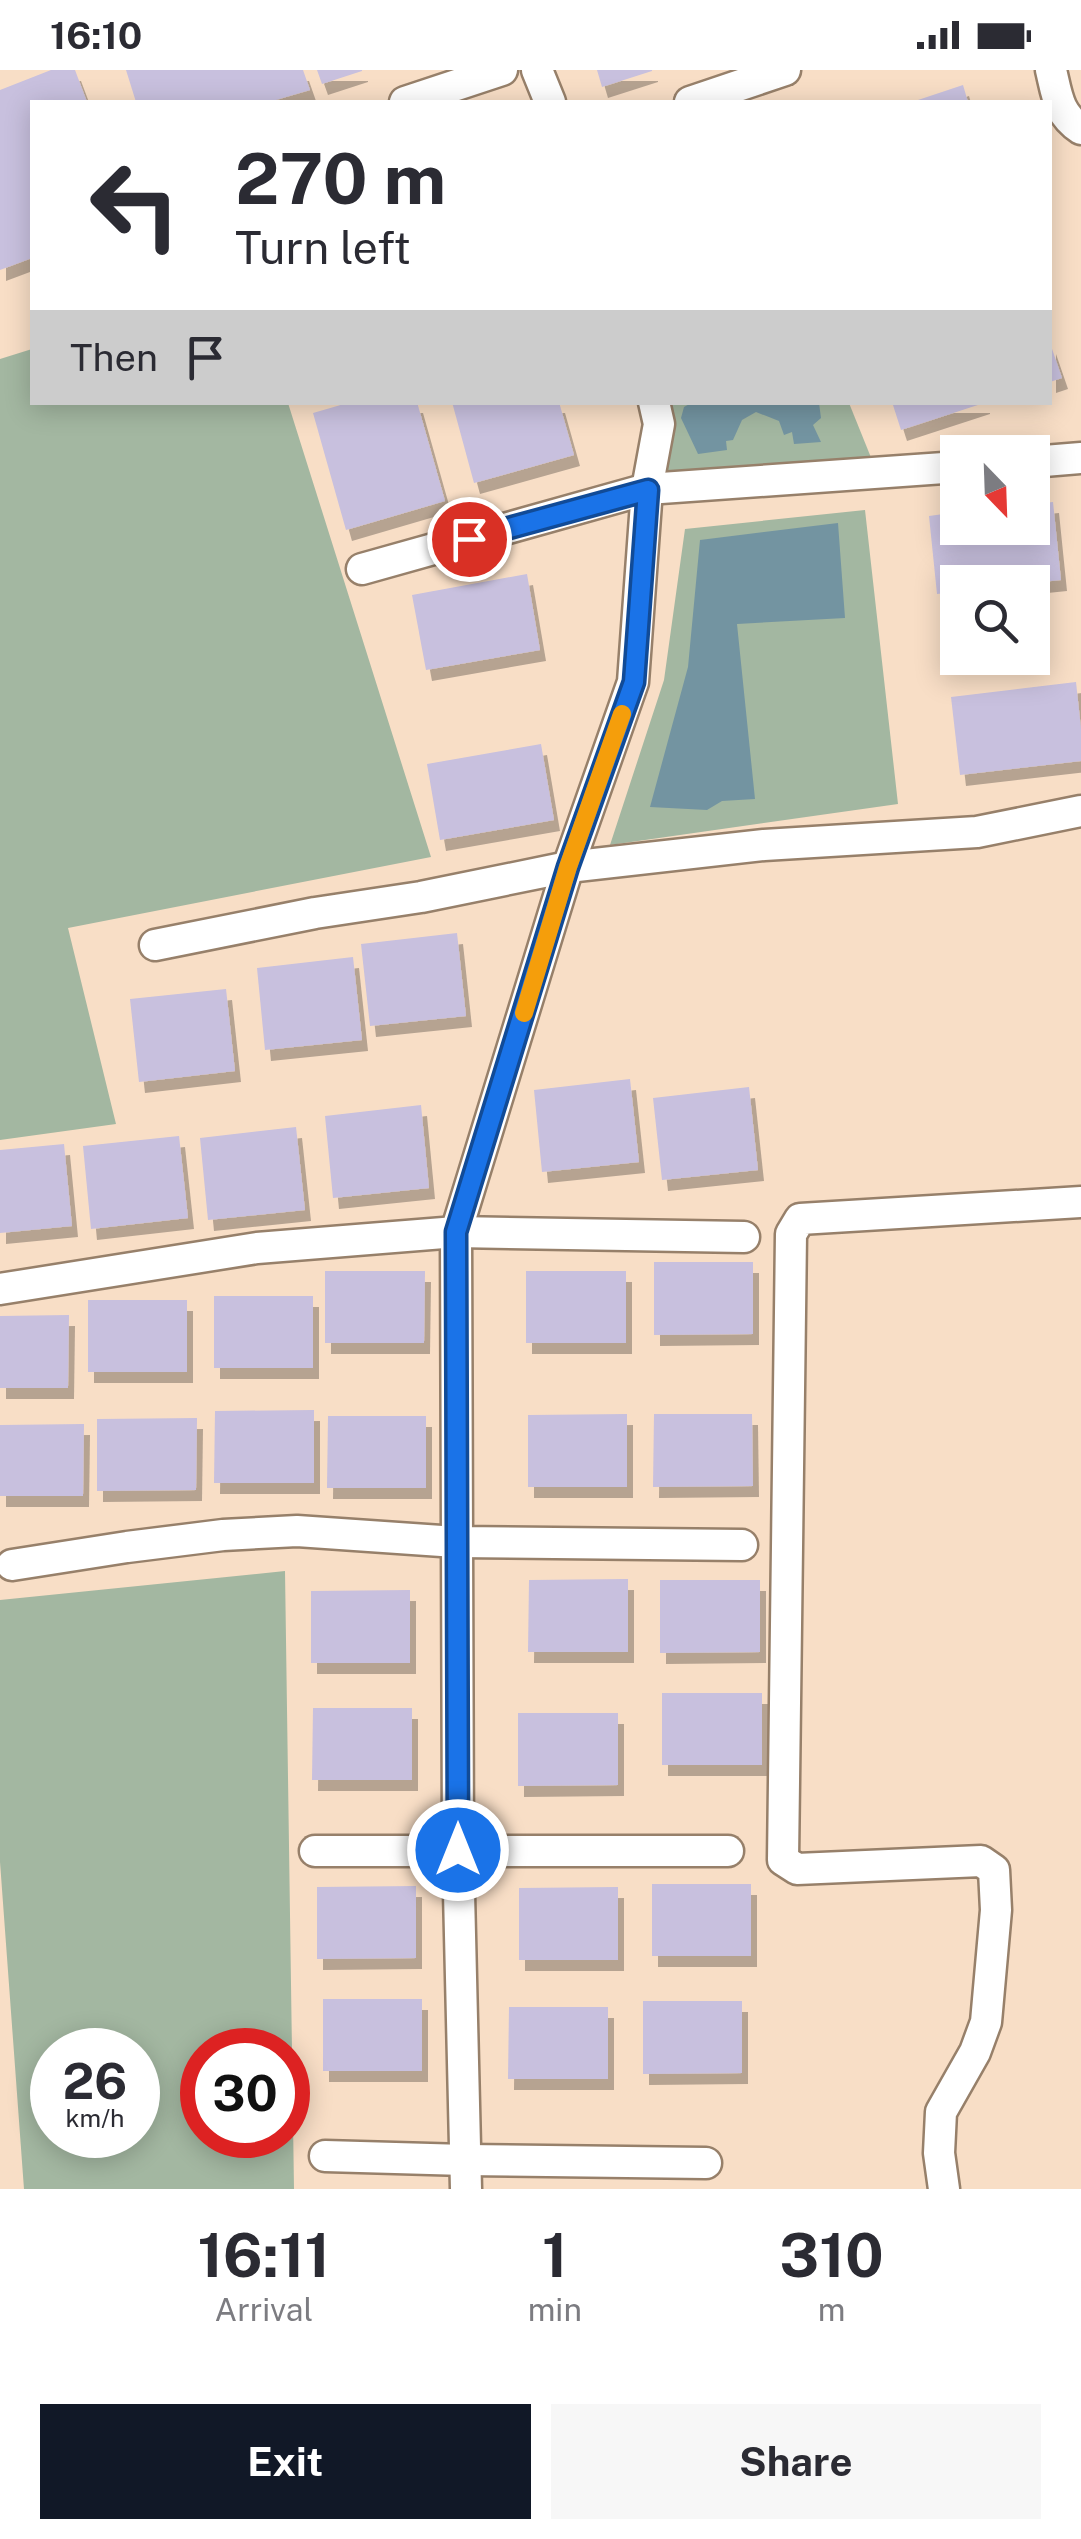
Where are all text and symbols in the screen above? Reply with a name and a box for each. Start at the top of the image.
text: 16:10 [50,13,142,58]
text: 270 m [235,137,446,220]
icon: left [70,140,200,270]
text: Turn left [235,221,411,274]
icon: arrive [178,330,233,385]
text: Then [70,335,158,380]
north arrow [940,435,1050,545]
map controls [940,435,1050,675]
pin [427,497,512,582]
icon: arrive [442,512,497,567]
button: search [940,565,1050,675]
position arrow [406,1798,510,1902]
speed limit sign: 30 [180,2028,310,2158]
text: 26 [63,2051,127,2110]
text: km/h [66,2103,124,2133]
text: 16:11 [197,2220,330,2291]
text: 1 [542,2220,568,2291]
text: 310 [779,2220,884,2291]
text: Arrival [214,2291,313,2328]
text: min [528,2291,582,2328]
text: m [818,2291,845,2328]
button: Exit [40,2404,531,2519]
button: Share [551,2404,1041,2519]

